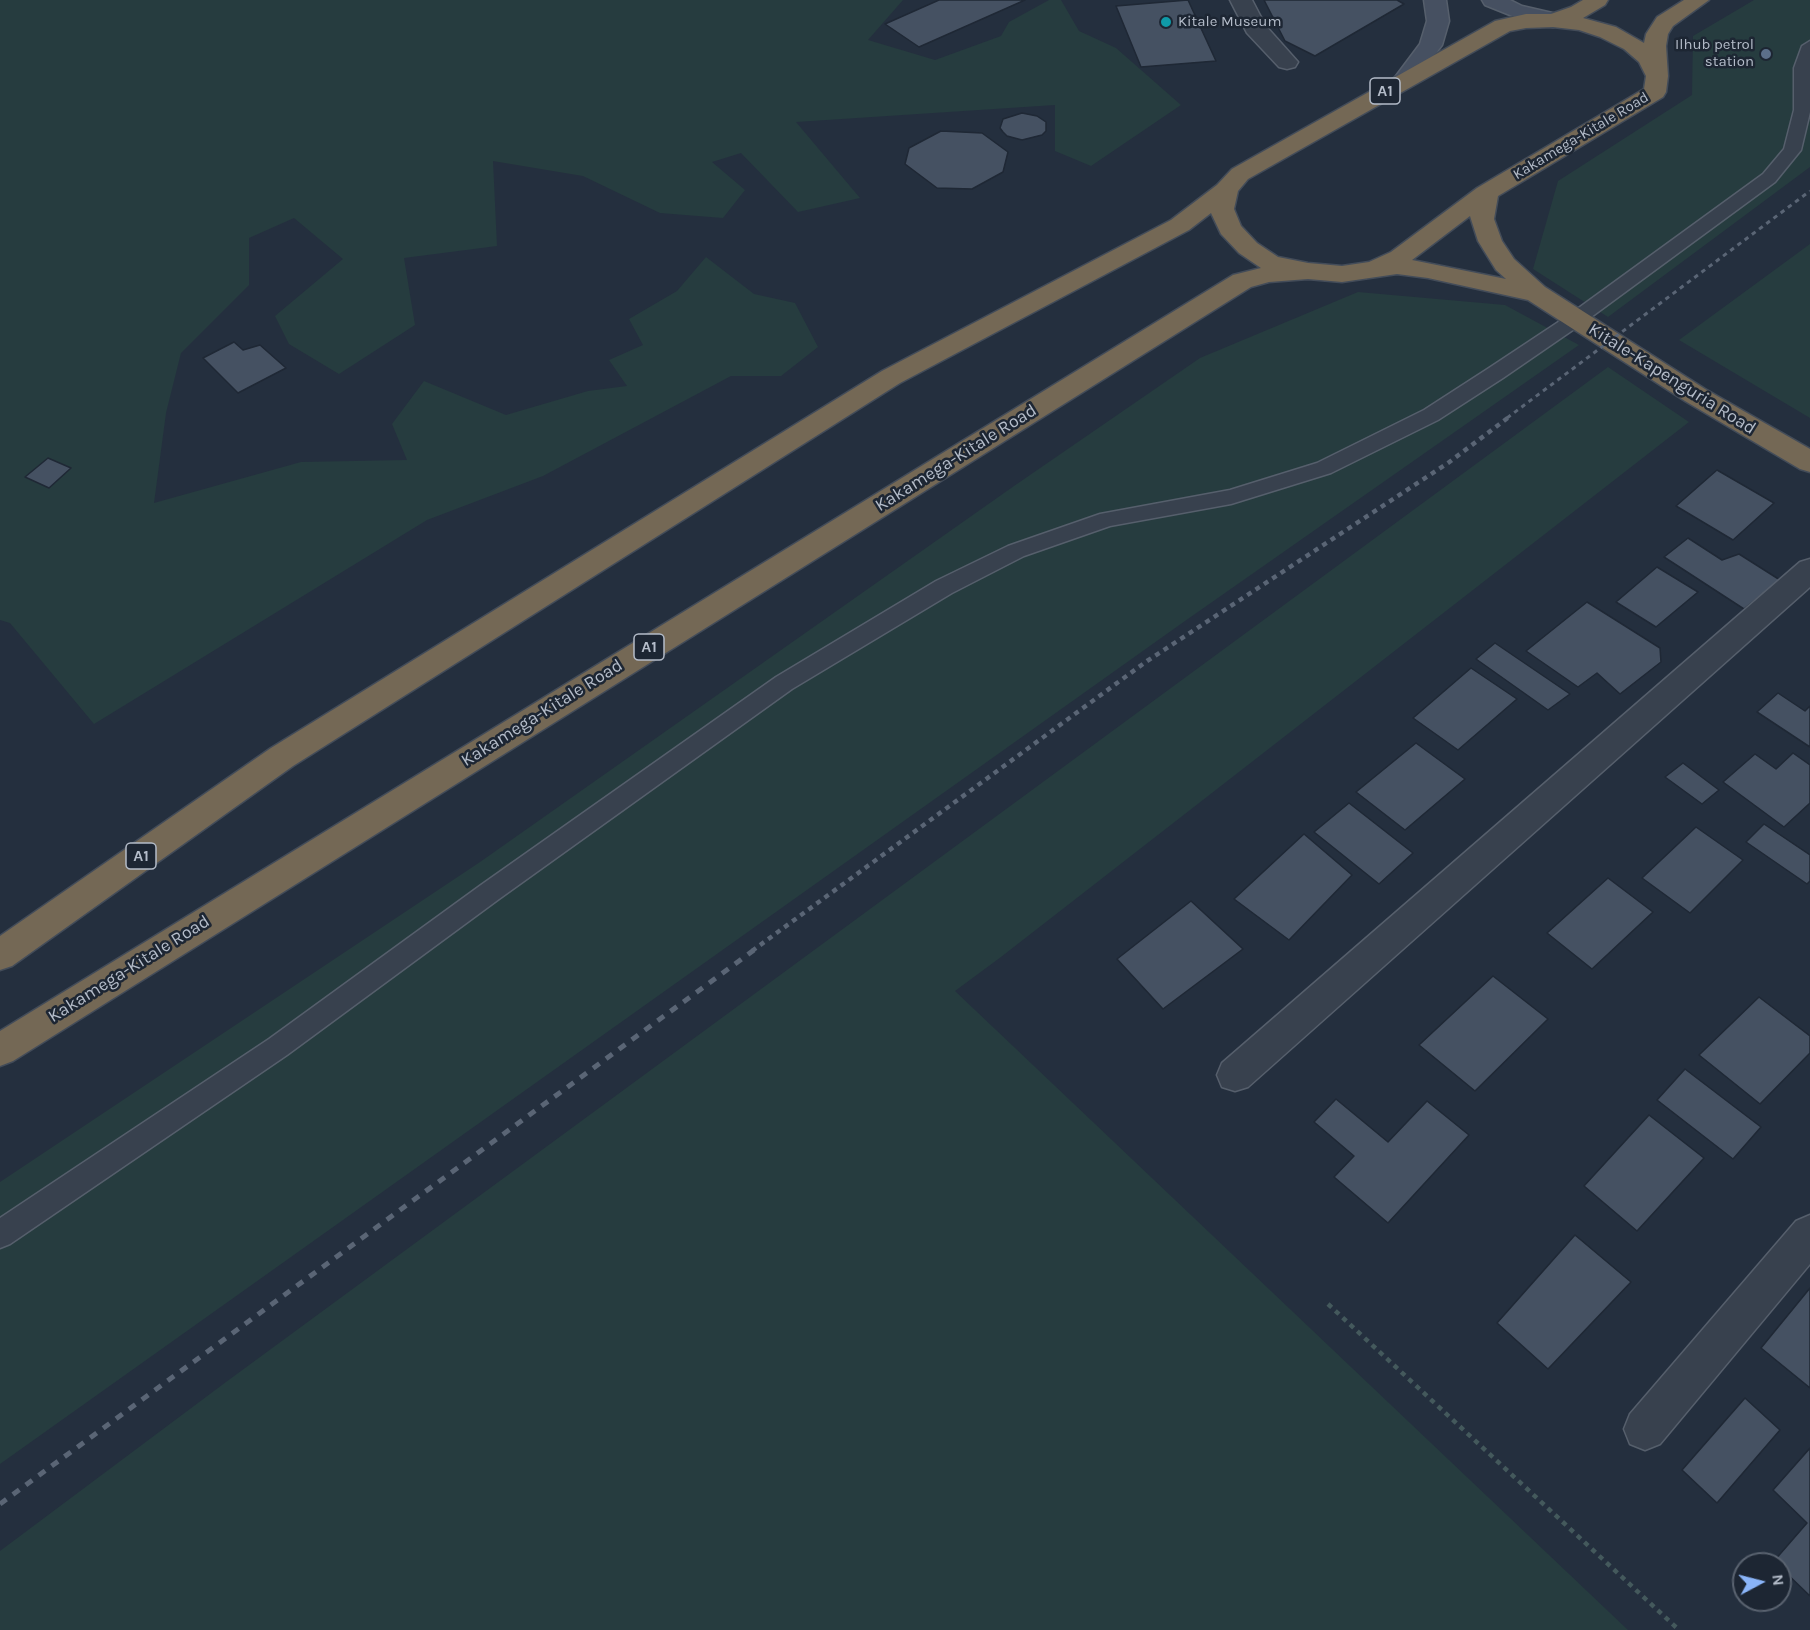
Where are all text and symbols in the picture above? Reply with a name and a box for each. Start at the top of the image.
place label: Kitale Museum [1178,13,1281,31]
marker: Kitale Museum [1159,15,1173,29]
place label: Ilhub petrol station [1675,36,1754,71]
marker: Ilhub petrol station [1759,47,1773,61]
road number: A1 [1370,78,1400,104]
street label: Kakamega-Kitale Road [1510,88,1652,184]
street label: Kitale-Kapenguria Road [1584,319,1760,439]
street label: Kakamega-Kitale Road [871,399,1041,517]
road number: A1 [634,634,664,660]
street label: Kakamega-Kitale Road [457,654,627,772]
road number: A1 [126,843,156,869]
street label: Kakamega-Kitale Road [44,910,214,1028]
north arrow [1732,1552,1792,1612]
text: N [1768,1573,1789,1587]

